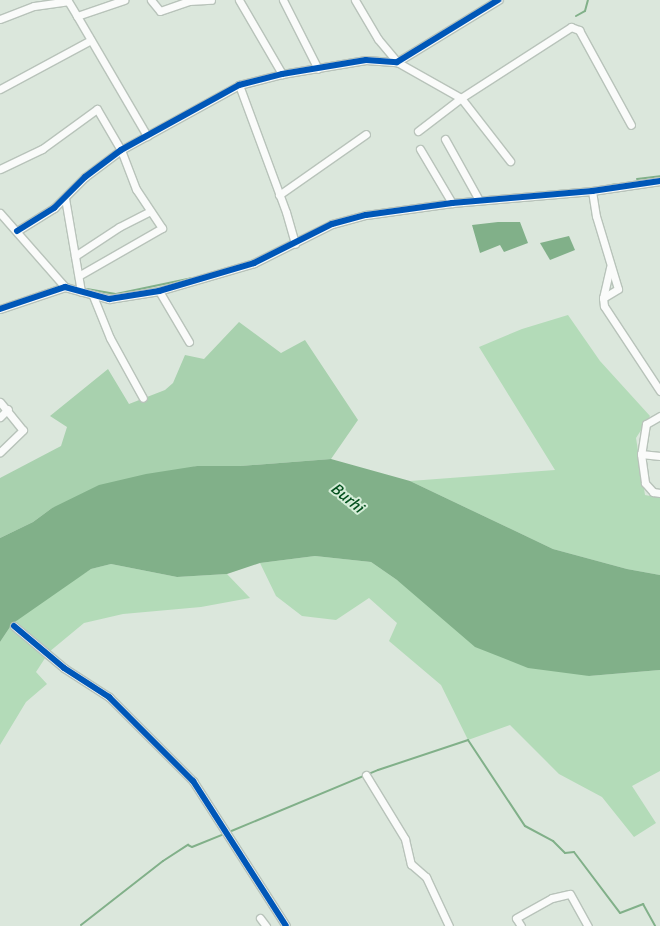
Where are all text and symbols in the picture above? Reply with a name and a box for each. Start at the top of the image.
water label: Burhi [326,479,368,517]

